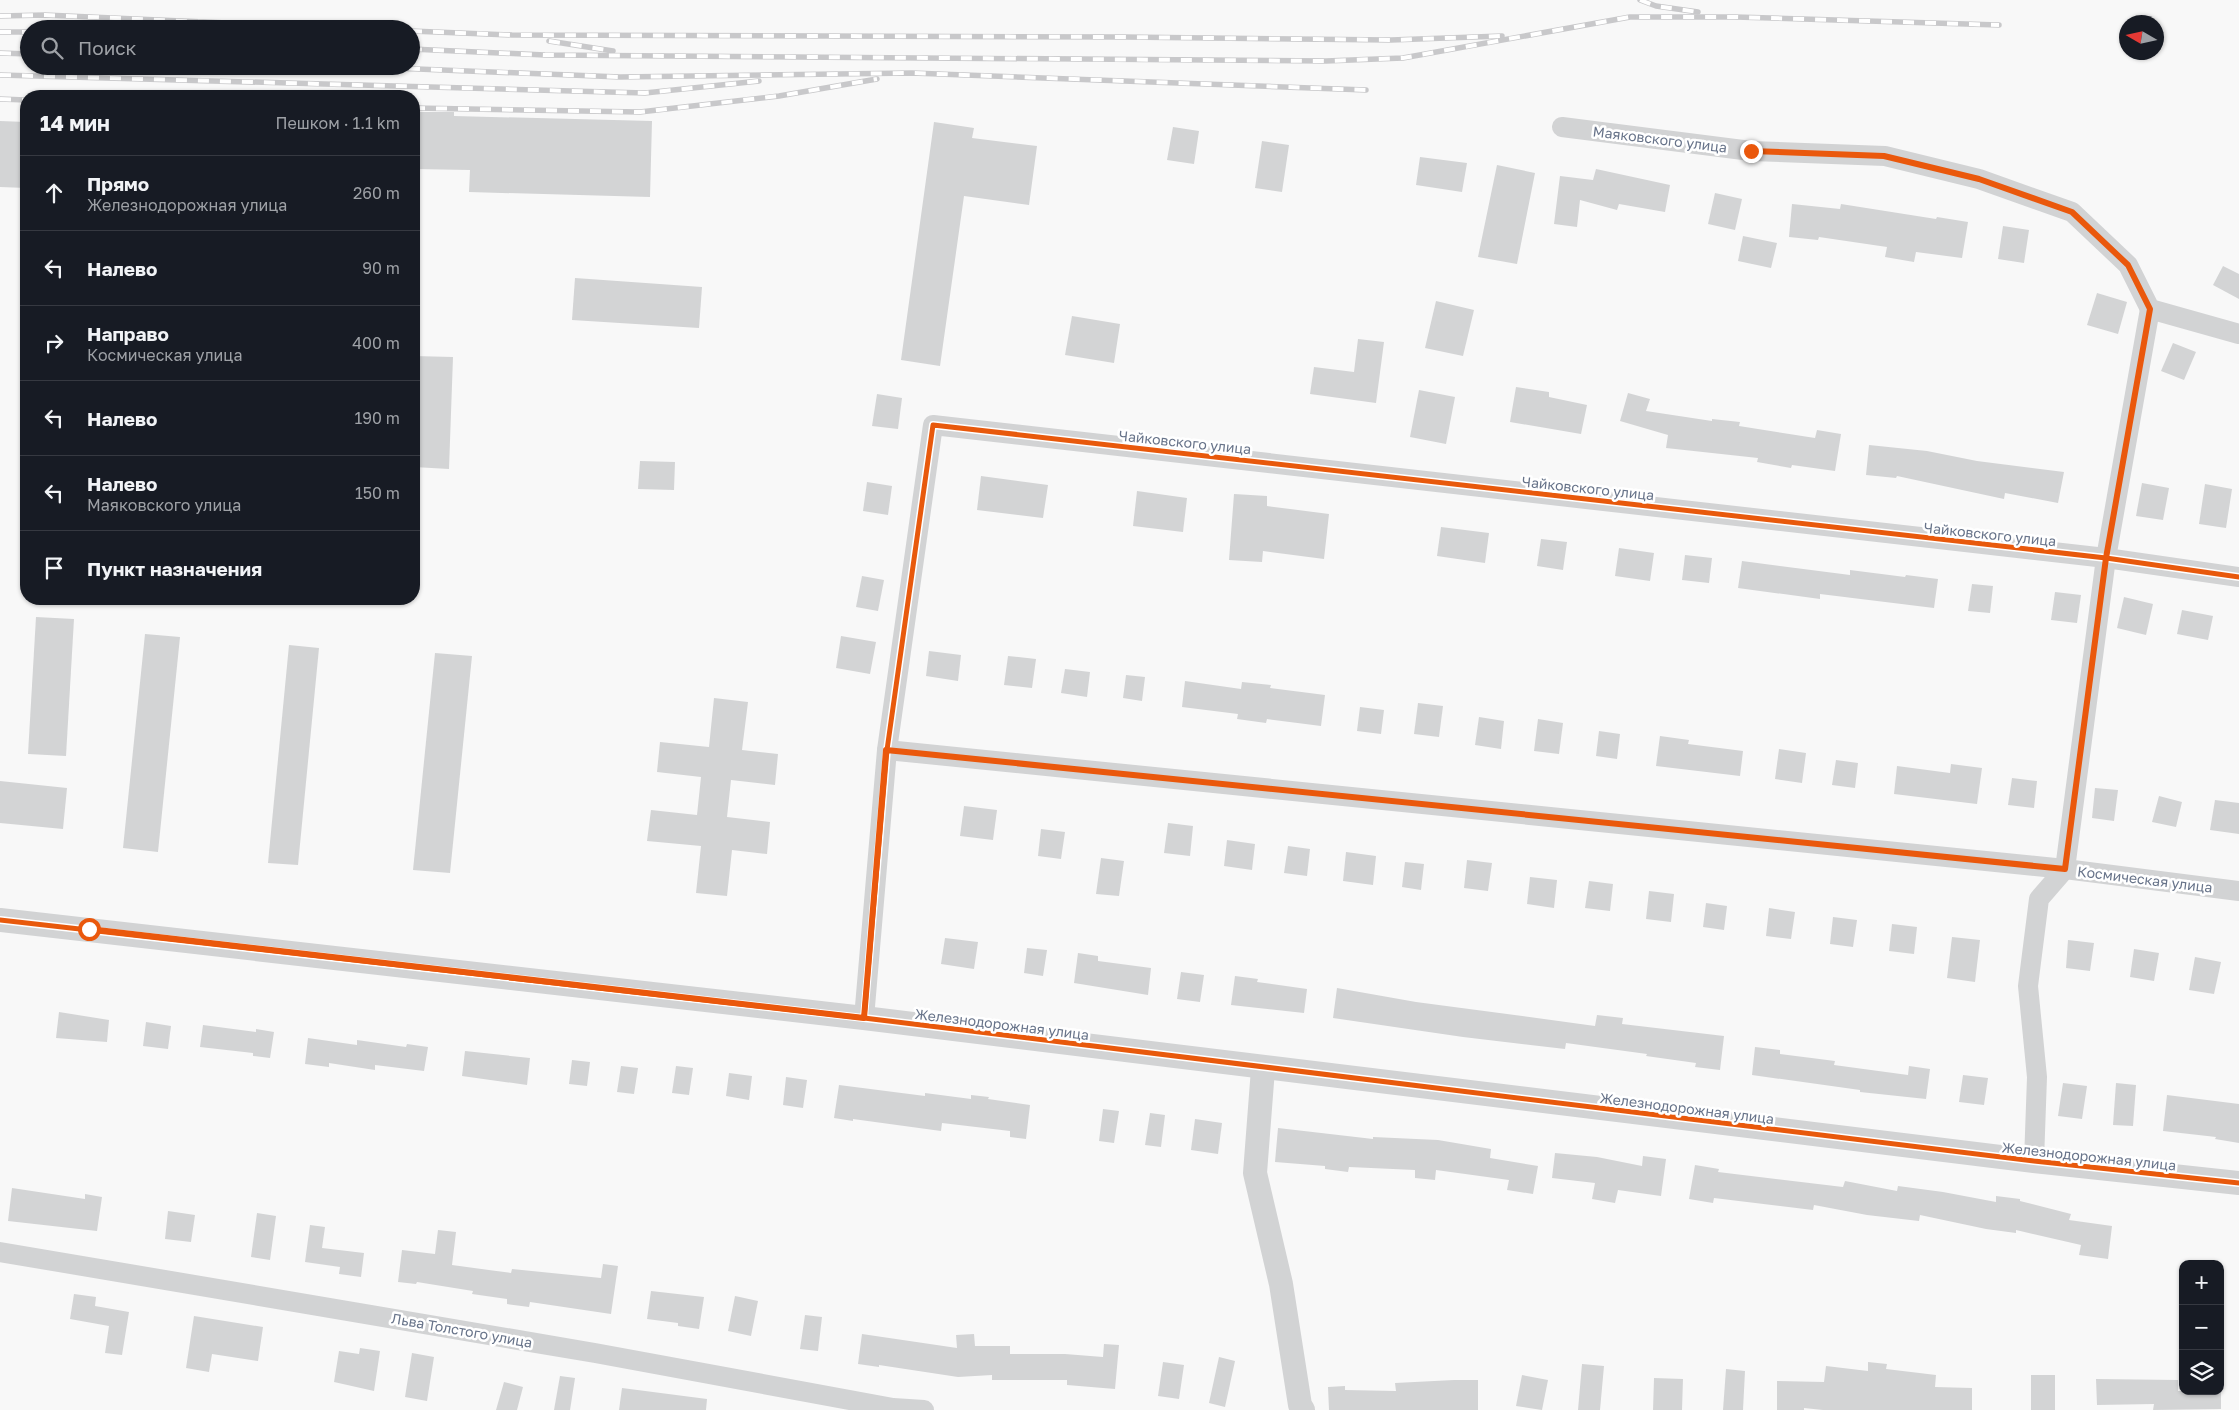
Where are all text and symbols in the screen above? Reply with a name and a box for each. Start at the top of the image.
north arrow [2119,15,2164,60]
search box [20,20,420,75]
icon: search [38,34,66,62]
text: Поиск [78,36,137,59]
text: 14 мин [40,110,110,136]
text: Пешком · 1.1 km [275,113,400,133]
street label: Маяковского улица [1592,122,1728,156]
route end [1740,140,1763,163]
text: Прямо [87,172,149,195]
icon: ahead [40,179,68,207]
text: 260 m [353,183,400,203]
text: Железнодорожная улица [87,195,287,215]
icon: left [40,254,68,282]
text: Налево [87,257,157,280]
text: 90 m [362,258,400,278]
text: Направо [87,322,169,345]
icon: right [40,329,68,357]
text: 400 m [352,333,400,353]
text: Космическая улица [87,345,242,365]
icon: left [40,404,68,432]
text: Налево [87,407,157,430]
text: 190 m [354,408,400,428]
street label: Чайковского улица [1118,427,1252,457]
text: Налево [87,472,157,495]
street label: Чайковского улица [1521,473,1655,503]
icon: left [40,479,68,507]
text: 150 m [355,483,400,503]
text: Маяковского улица [87,495,241,515]
street label: Чайковского улица [1923,519,2057,549]
icon: arrive [40,554,68,582]
text: Пункт назначения [87,557,262,580]
street label: Космическая улица [2076,862,2214,896]
route start [78,918,101,941]
street label: Железнодорожная улица [914,1005,1090,1043]
street label: Железнодорожная улица [1599,1089,1775,1127]
street label: Железнодорожная улица [2001,1138,2177,1174]
map controls [2179,1260,2224,1395]
button: + [2179,1260,2224,1305]
button: − [2179,1305,2224,1350]
street label: Льва Толстого улица [390,1309,534,1351]
button: layers [2179,1350,2224,1395]

